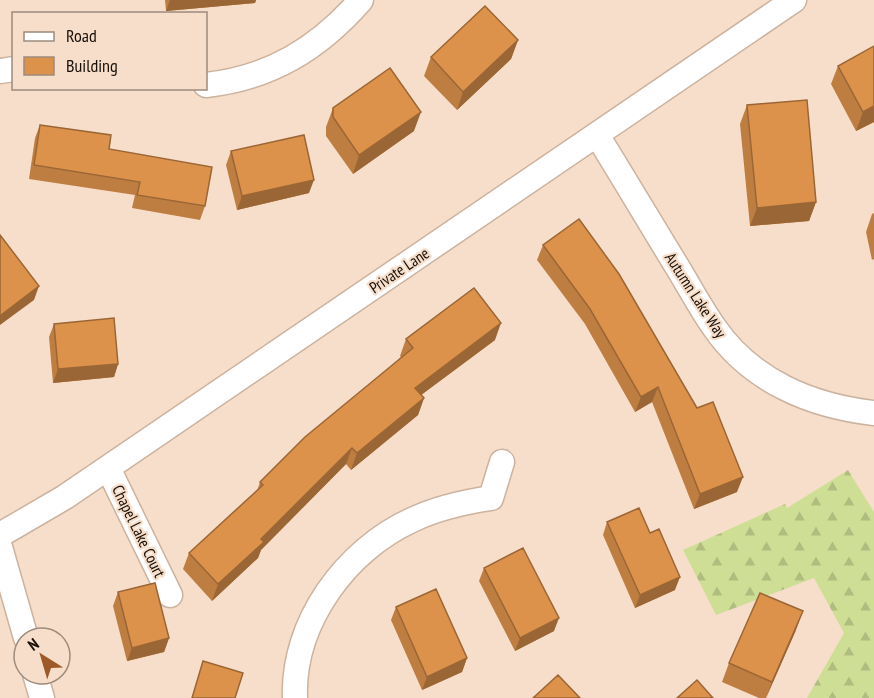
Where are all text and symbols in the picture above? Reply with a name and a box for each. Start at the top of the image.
legend [12,12,207,90]
text: Road [66,24,97,47]
text: Building [66,54,118,77]
street label: Private Lane [365,243,433,297]
street label: Autumn Lake Way [661,248,731,342]
street label: Chapel Lake Court [108,482,170,581]
north arrow [12,626,72,686]
text: N [24,633,42,655]

